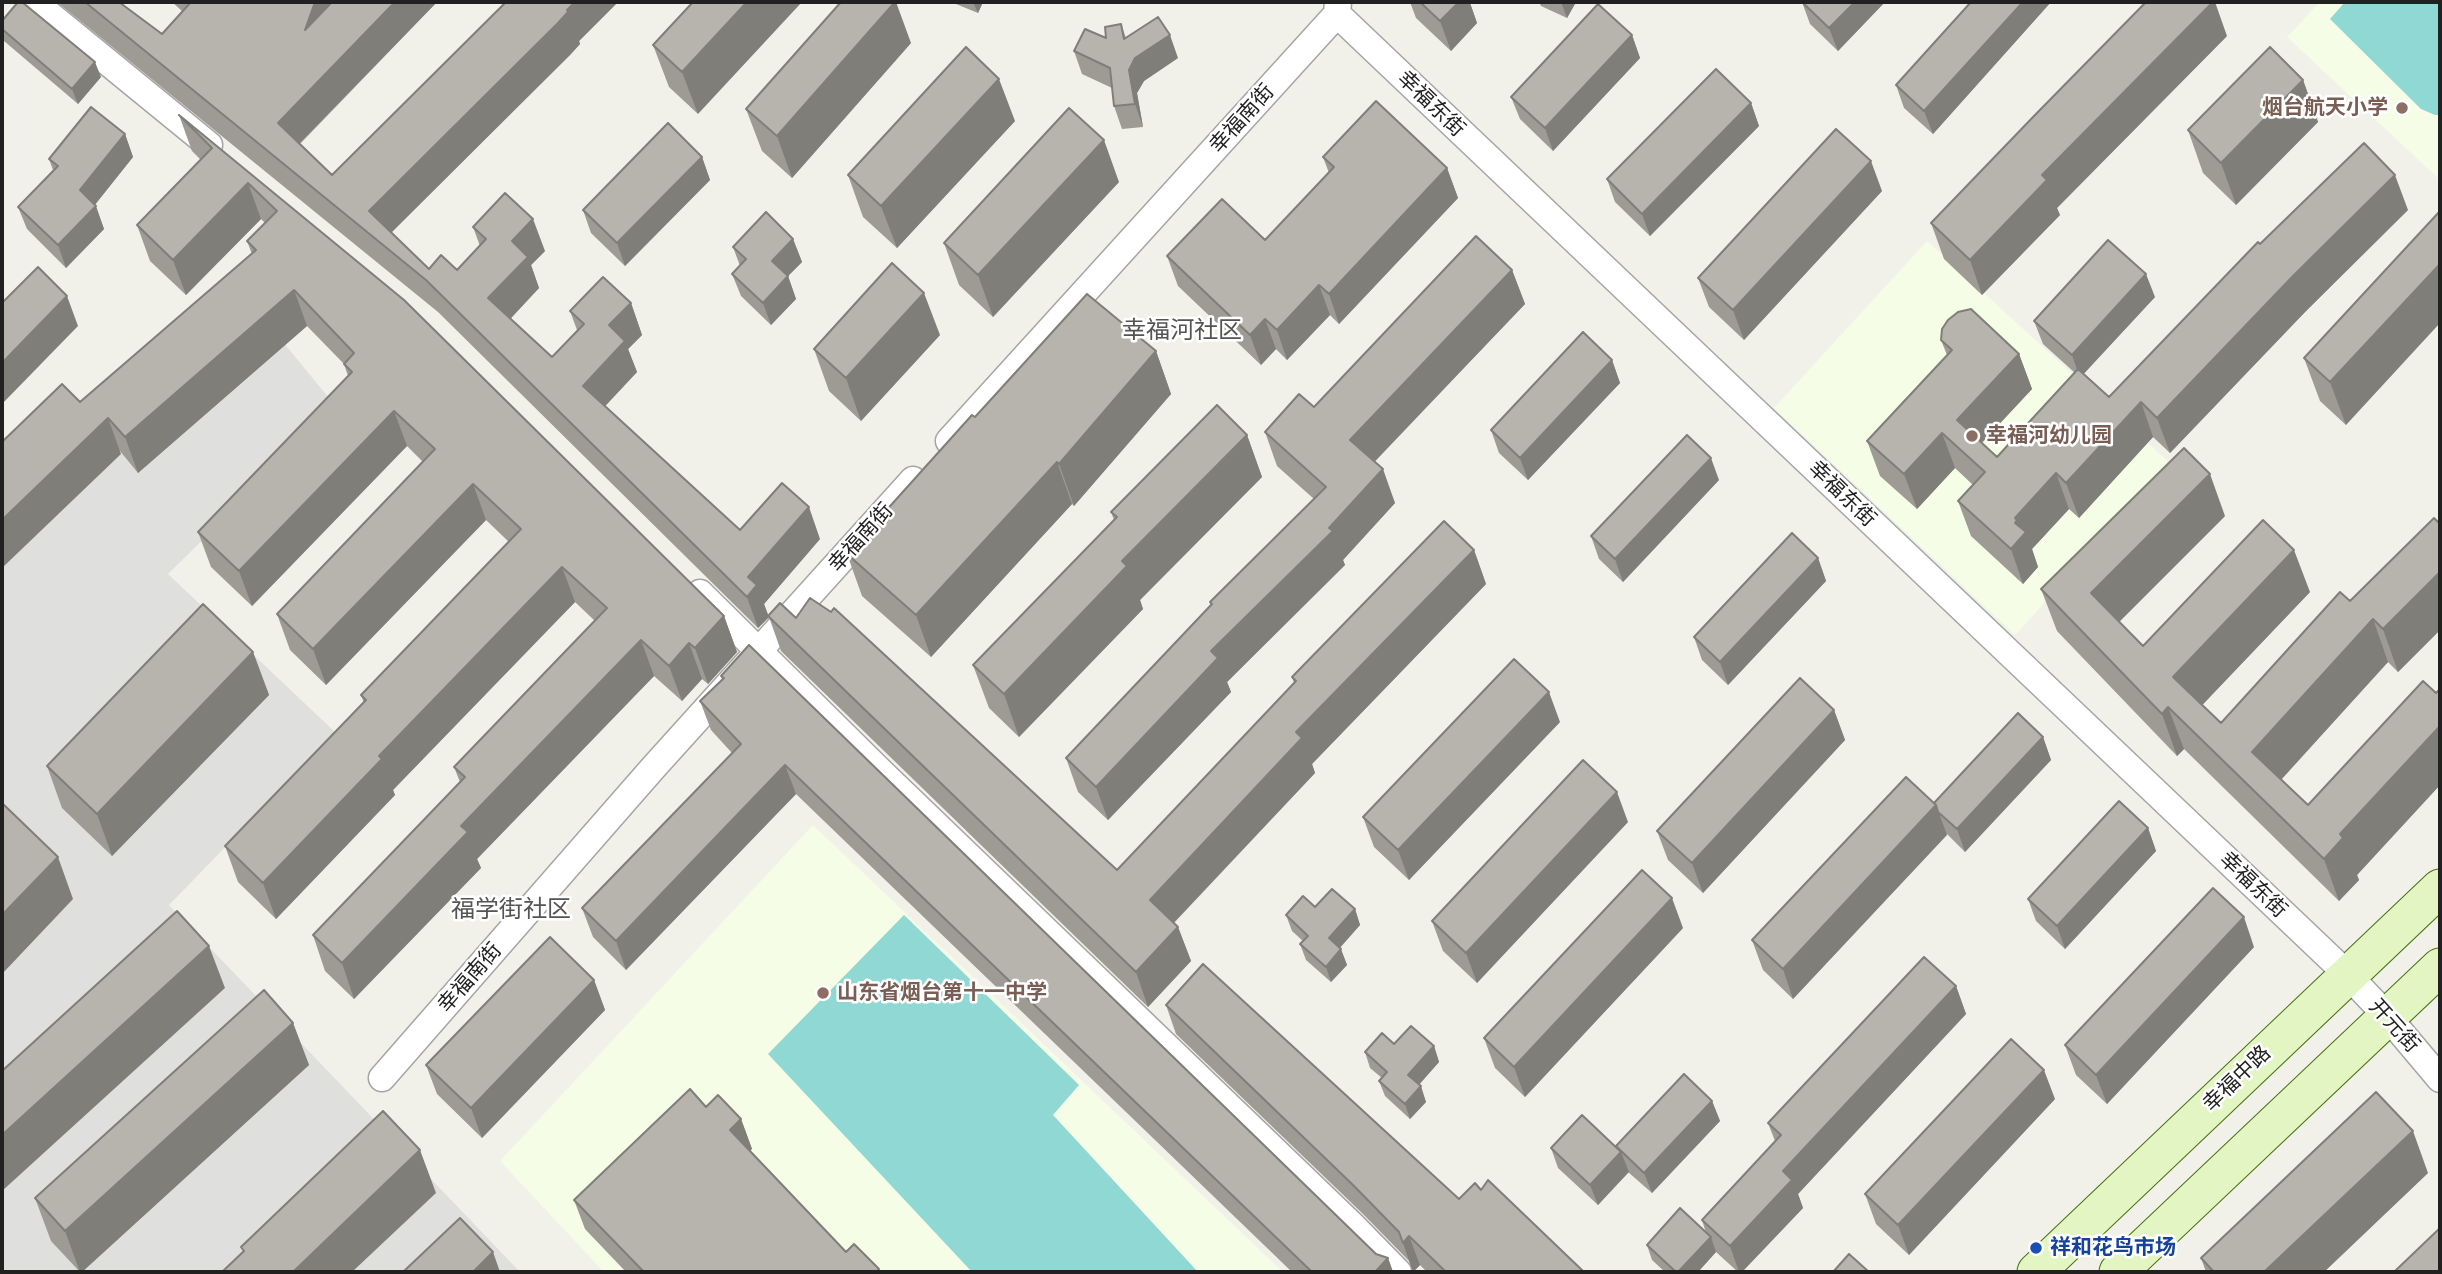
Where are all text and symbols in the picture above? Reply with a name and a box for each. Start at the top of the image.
street label: 幸福东街 [1392,66,1470,142]
street label: 幸福南街 [1205,79,1279,159]
place label: 烟台航天小学 [2262,95,2388,121]
marker: 烟台航天小学 [2394,100,2410,116]
district label: 幸福河社区 [1122,317,1242,345]
place label: 幸福河幼儿园 [1986,423,2112,449]
marker: 幸福河幼儿园 [1964,428,1980,444]
street label: 幸福东街 [1803,456,1881,532]
street label: 幸福南街 [824,498,898,578]
street label: 幸福东街 [2214,847,2292,923]
district label: 福学街社区 [451,896,571,924]
street label: 幸福南街 [433,938,507,1018]
place label: 山东省烟台第十一中学 [837,980,1047,1006]
marker: 山东省烟台第十一中学 [815,985,831,1001]
street label: 开元街 [2364,994,2424,1058]
street label: 幸福中路 [2198,1041,2276,1117]
place label: 祥和花鸟市场 [2050,1235,2176,1261]
marker: 祥和花鸟市场 [2028,1240,2044,1256]

